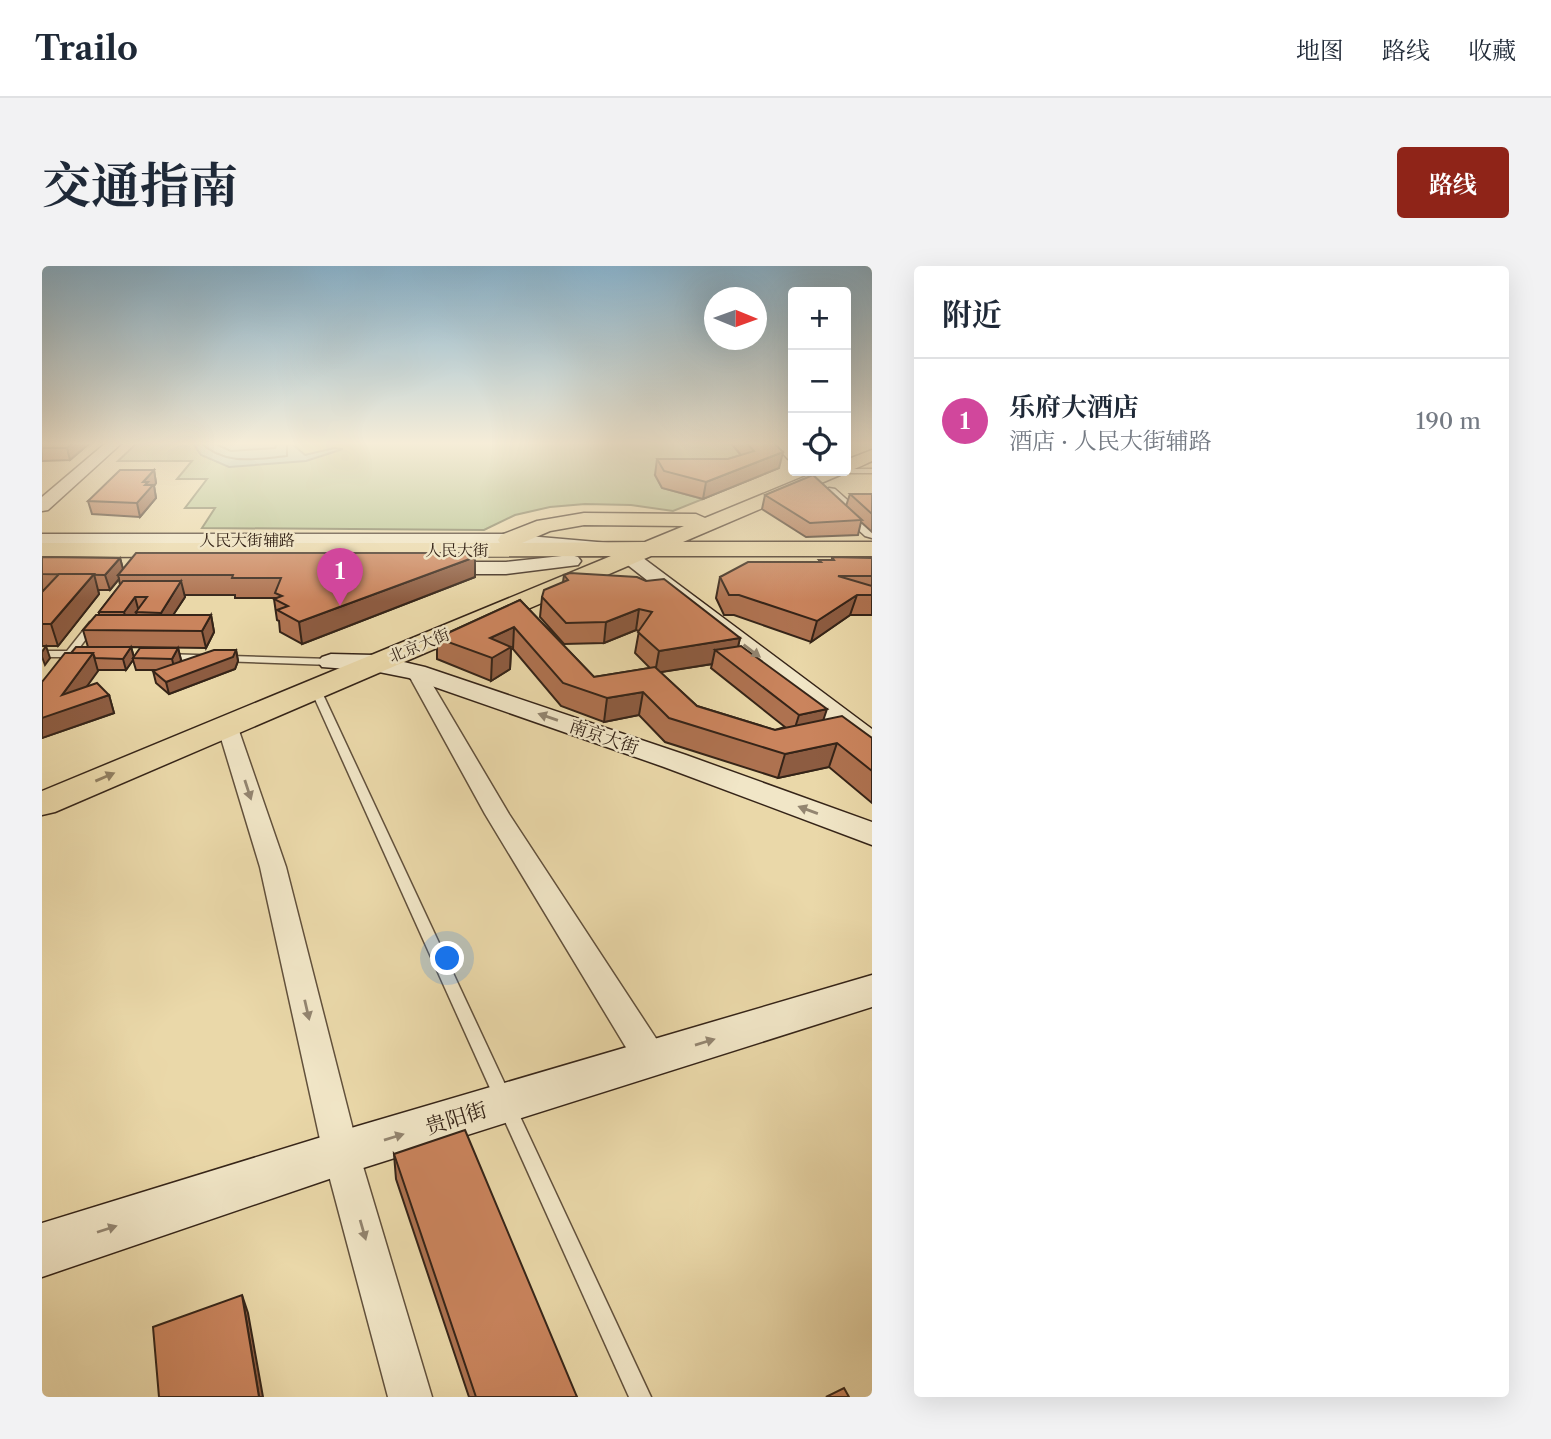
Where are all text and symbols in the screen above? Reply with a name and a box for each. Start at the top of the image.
text: Trailo [35,28,138,69]
text: 地图 [1296,36,1344,65]
text: 路线 [1382,36,1430,65]
text: 收藏 [1468,36,1516,65]
button: 路线 [1397,147,1509,218]
text: 交通指南 [42,155,238,216]
north arrow [704,287,767,350]
map controls [788,287,851,476]
button: + [788,287,851,350]
text: 附近 [942,296,1002,333]
button: − [788,350,851,413]
text: 乐府大酒店 [1009,391,1139,423]
text: 1 [960,407,970,435]
text: 190 m [1416,407,1481,435]
button: locate [788,413,851,476]
text: 酒店 · 人民大街辅路 [1009,427,1212,455]
street label: 人民大街辅路 [199,530,295,550]
street label: 人民大街 [425,540,489,560]
pin: 1 [317,548,363,606]
street label: 北京大街 [386,624,452,666]
one-way arrow [742,644,760,659]
one-way arrow [537,711,558,722]
street label: 南京大街 [566,715,642,759]
one-way arrow [95,771,115,783]
one-way arrow [243,780,254,801]
one-way arrow [797,805,818,816]
your location [430,941,464,975]
one-way arrow [302,999,313,1021]
one-way arrow [695,1037,716,1047]
street label: 贵阳街 [422,1097,490,1139]
one-way arrow [383,1132,404,1142]
one-way arrow [358,1219,369,1241]
one-way arrow [97,1223,118,1234]

